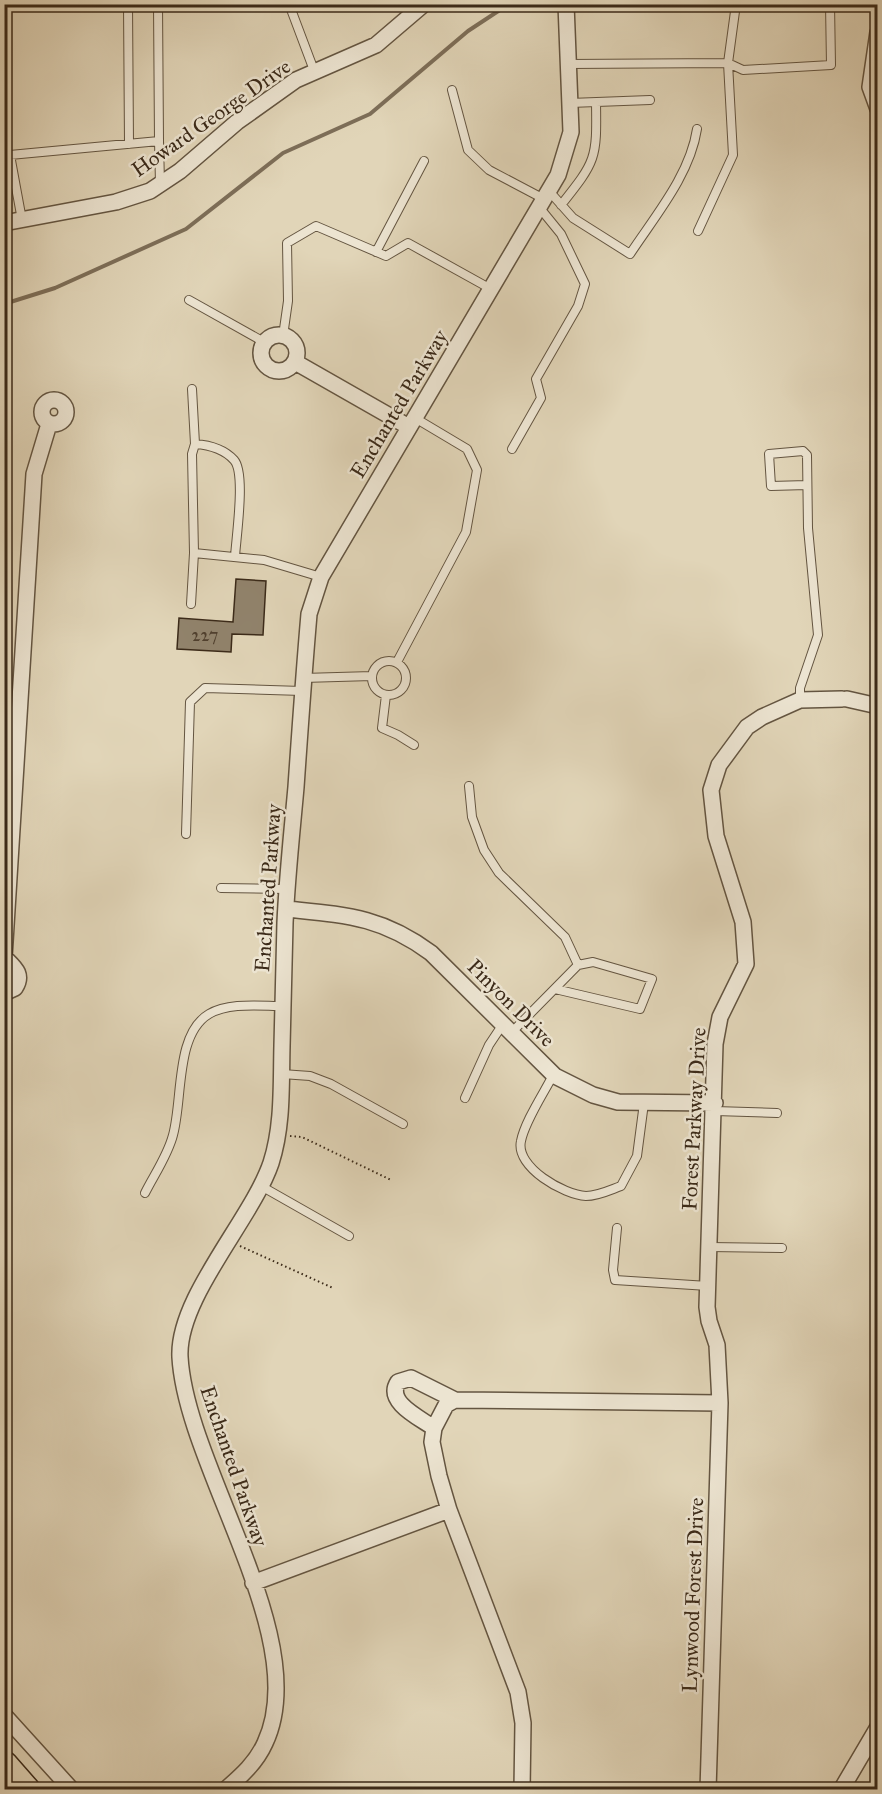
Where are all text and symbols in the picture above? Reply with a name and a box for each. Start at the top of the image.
street label: Howard George Drive [126,53,296,183]
street label: Enchanted Parkway [344,324,454,483]
house number: 227 [192,624,218,646]
street label: Enchanted Parkway [249,802,287,973]
street label: Pinyon Drive [462,954,561,1053]
street label: Forest Parkway Drive [676,1027,712,1211]
street label: Enchanted Parkway [194,1382,274,1551]
street label: Lynwood Forest Drive [677,1497,709,1693]

